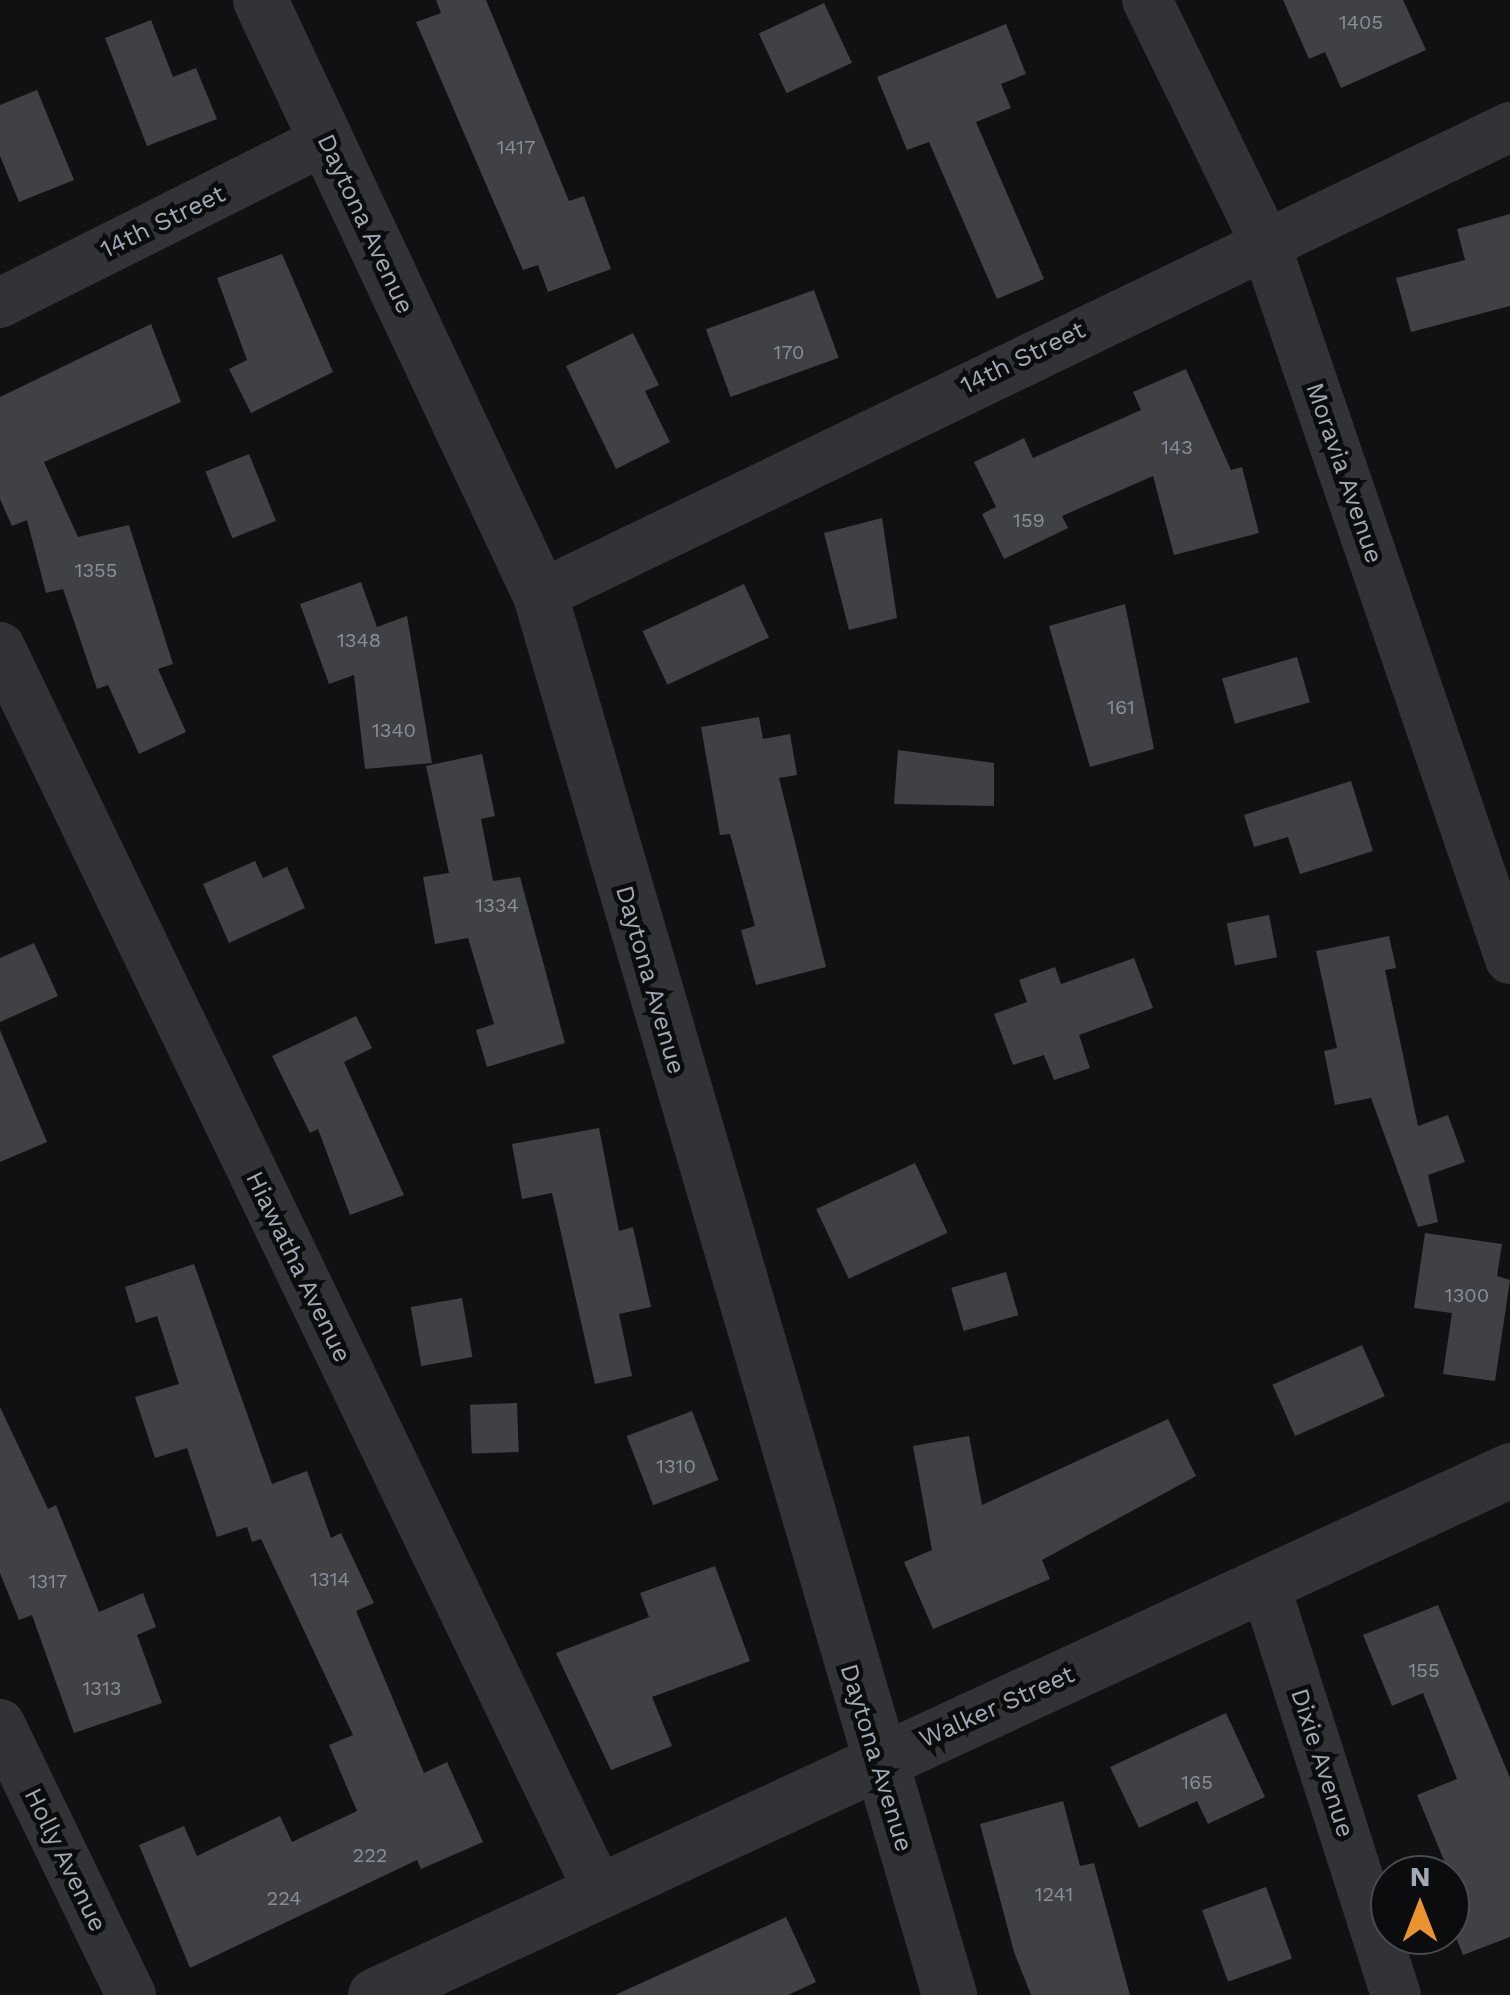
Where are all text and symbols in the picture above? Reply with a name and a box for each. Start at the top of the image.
house number: 1405 [1339,10,1383,34]
street label: Daytona Avenue [310,129,420,319]
house number: 1417 [497,135,535,159]
street label: 14th Street [96,179,230,265]
street label: 14th Street [956,315,1090,401]
house number: 170 [773,340,805,364]
street label: Moravia Avenue [1299,378,1389,568]
house number: 143 [1161,435,1193,459]
house number: 159 [1013,508,1045,532]
house number: 1355 [75,558,117,582]
house number: 1348 [337,628,381,652]
house number: 161 [1107,695,1135,719]
house number: 1340 [372,718,416,742]
street label: Daytona Avenue [609,881,691,1079]
house number: 1334 [475,893,519,917]
street label: Hiawatha Avenue [238,1166,358,1368]
house number: 1300 [1445,1283,1489,1307]
house number: 1310 [656,1454,696,1478]
house number: 1314 [310,1567,350,1591]
house number: 1317 [29,1569,67,1593]
house number: 155 [1408,1658,1440,1682]
street label: Walker Street [915,1659,1079,1755]
street label: Daytona Avenue [833,1660,919,1856]
house number: 1313 [83,1676,121,1700]
street label: Dixie Avenue [1284,1684,1360,1842]
house number: 165 [1181,1770,1213,1794]
street label: Holly Avenue [17,1783,113,1937]
house number: 222 [353,1843,387,1867]
north arrow [1370,1855,1470,1955]
text: N [1410,1860,1430,1893]
house number: 1241 [1035,1882,1073,1906]
house number: 224 [267,1886,301,1910]

